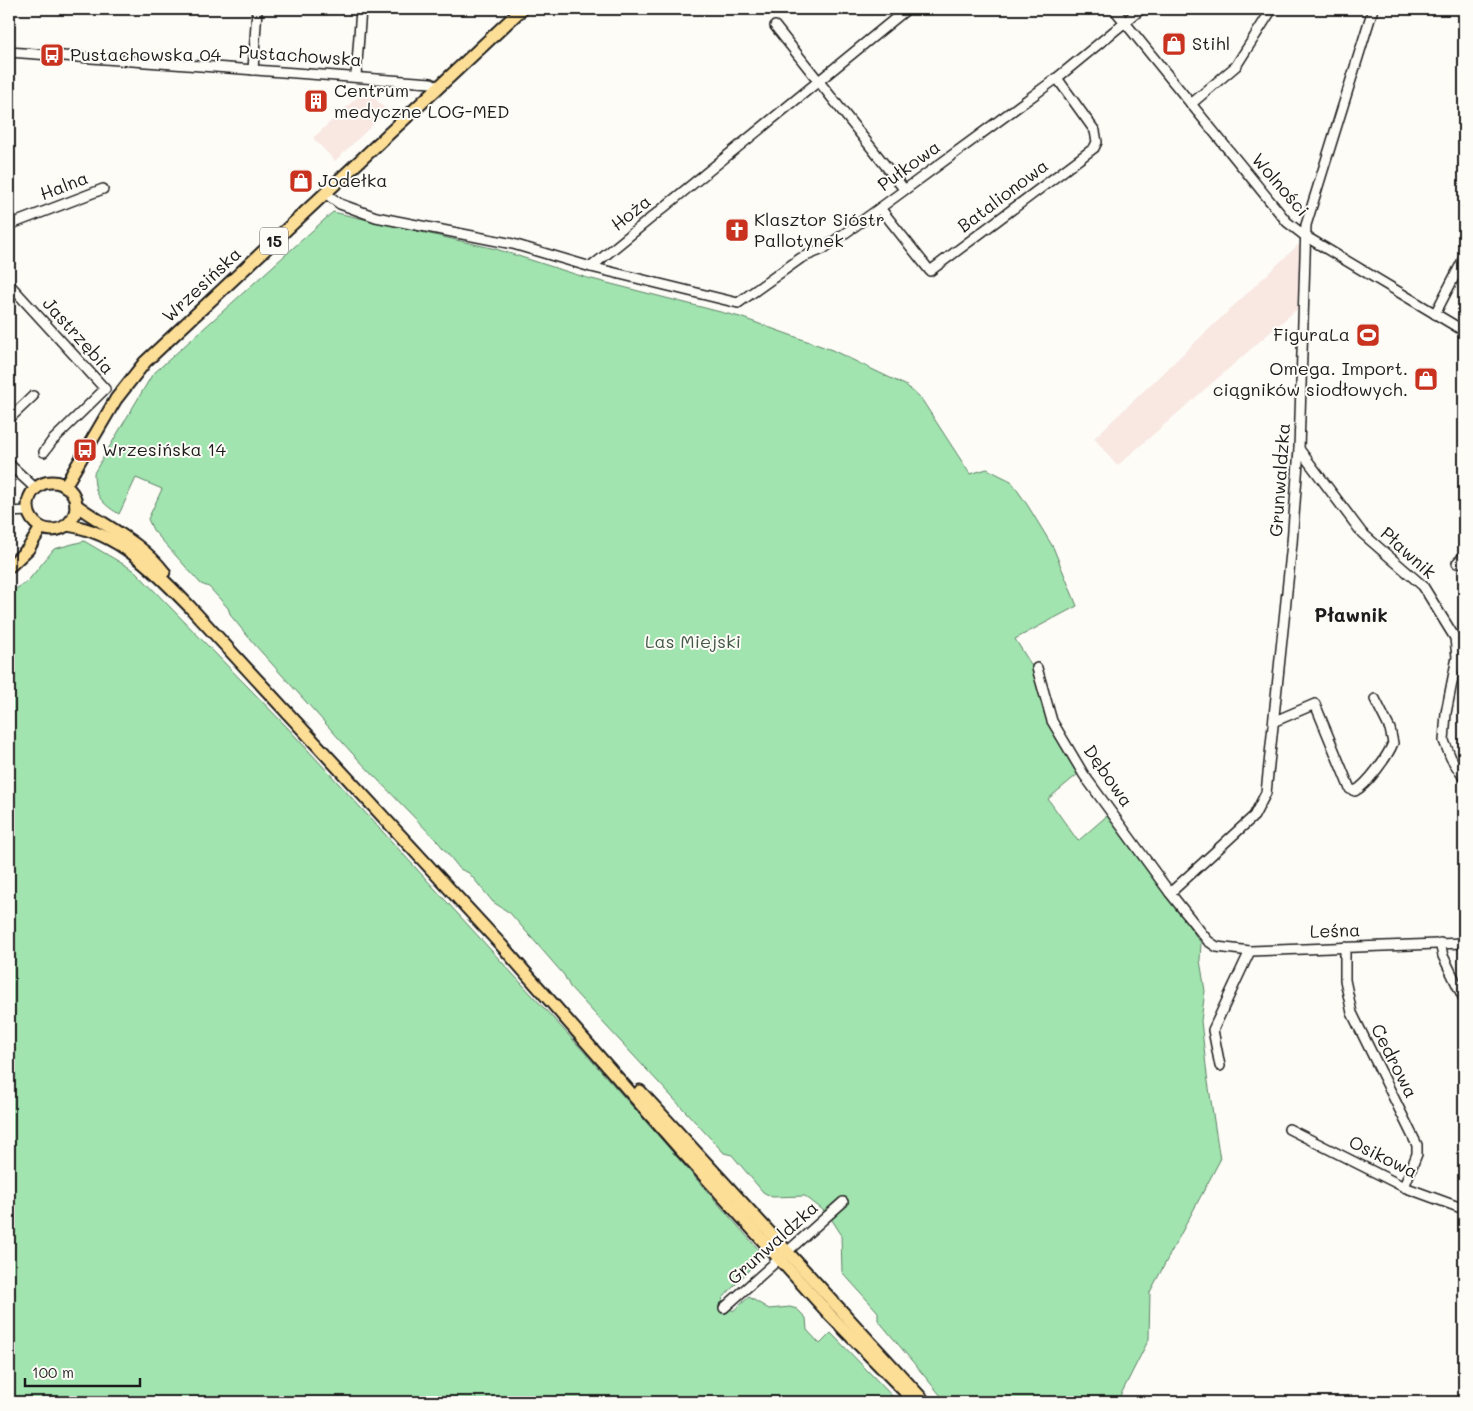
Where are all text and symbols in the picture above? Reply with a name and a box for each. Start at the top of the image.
shop icon: Stihl [1161,31,1187,57]
place label: Stihl [1192,31,1230,55]
street label: Pustachowska [238,39,363,71]
bus stop icon: Pustachowska 04 [39,42,65,68]
place label: Pustachowska 04 [70,42,221,66]
place label: Centrum medyczne LOG-MED [334,78,509,123]
building icon: Centrum medyczne LOG-MED [303,88,329,114]
street label: Pułkowa [872,134,945,196]
street label: Wolności [1247,148,1315,221]
street label: Batalionowa [952,153,1053,237]
street label: Halna [36,165,91,205]
shop icon: Jodełka [288,168,314,194]
place label: Jodełka [318,168,387,192]
street label: Hoża [605,189,655,236]
place label: Klasztor Sióstr Pallotynek [754,207,885,252]
church icon: Klasztor Sióstr Pallotynek [724,217,750,243]
road number: 15 [260,228,288,255]
street label: Wrzesińska [157,241,246,327]
street label: Jastrzębia [38,292,120,379]
place label: FiguraLa [1273,322,1350,346]
sports icon: FiguraLa [1355,322,1381,348]
place label: Omega. Import. ciągników siodłowych. [1213,356,1408,401]
shop icon: Omega. Import. ciągników siodłowych. [1413,366,1439,392]
street label: Grunwaldzka [1263,422,1295,538]
bus stop icon: Wrzesińska 14 [72,437,98,463]
place label: Wrzesińska 14 [102,437,227,461]
street label: Pławnik [1376,521,1442,584]
district label: Pławnik [1314,602,1388,627]
park label: Las Miejski [645,629,741,653]
street label: Dębowa [1079,740,1139,811]
street label: Leśna [1309,917,1361,943]
street label: Cedrowa [1366,1019,1424,1102]
street label: Osikowa [1345,1129,1422,1183]
street label: Grunwaldzka [722,1195,823,1289]
scale bar [25,1356,140,1388]
text: 100 m [32,1362,74,1382]

